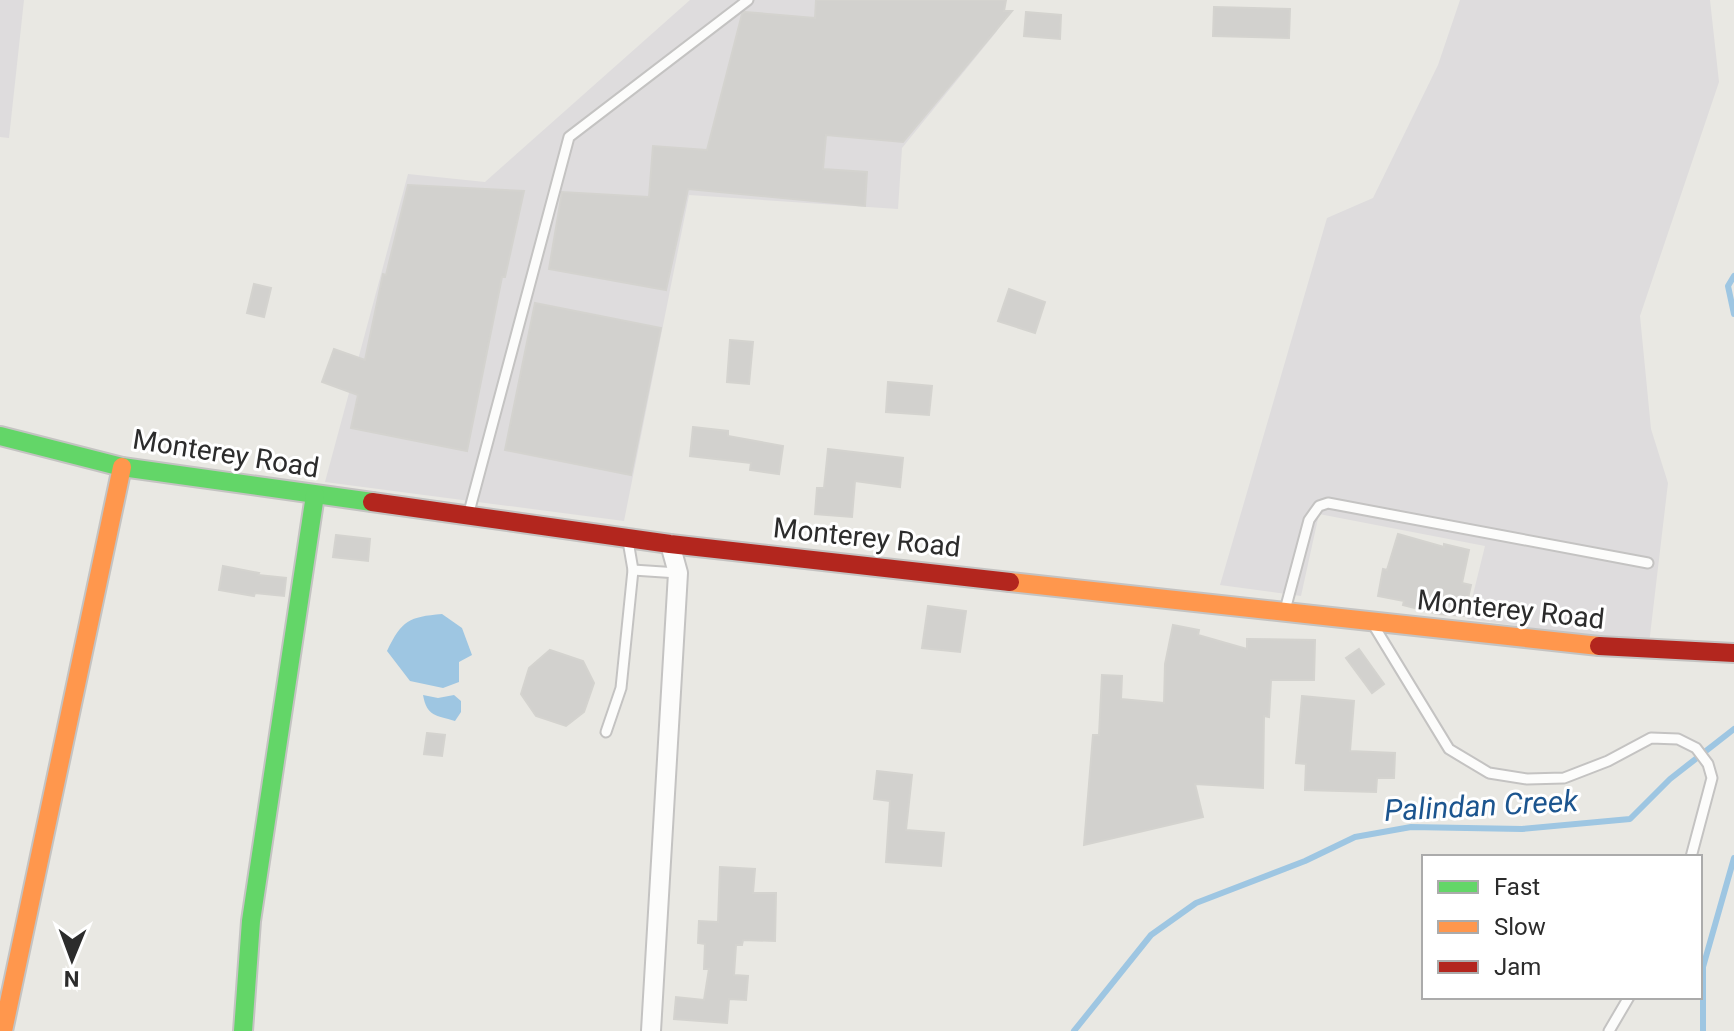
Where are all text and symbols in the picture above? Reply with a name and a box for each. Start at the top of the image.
street label: Monterey Road [130,422,321,485]
street label: Monterey Road [772,511,962,564]
street label: Monterey Road [1416,583,1606,636]
water label: Palindan Creek [1383,783,1580,828]
legend [1422,855,1702,999]
text: Fast [1494,873,1540,901]
text: Slow [1494,913,1546,941]
north arrow [32,919,112,999]
text: Jam [1494,953,1541,981]
text: N [64,966,80,991]

